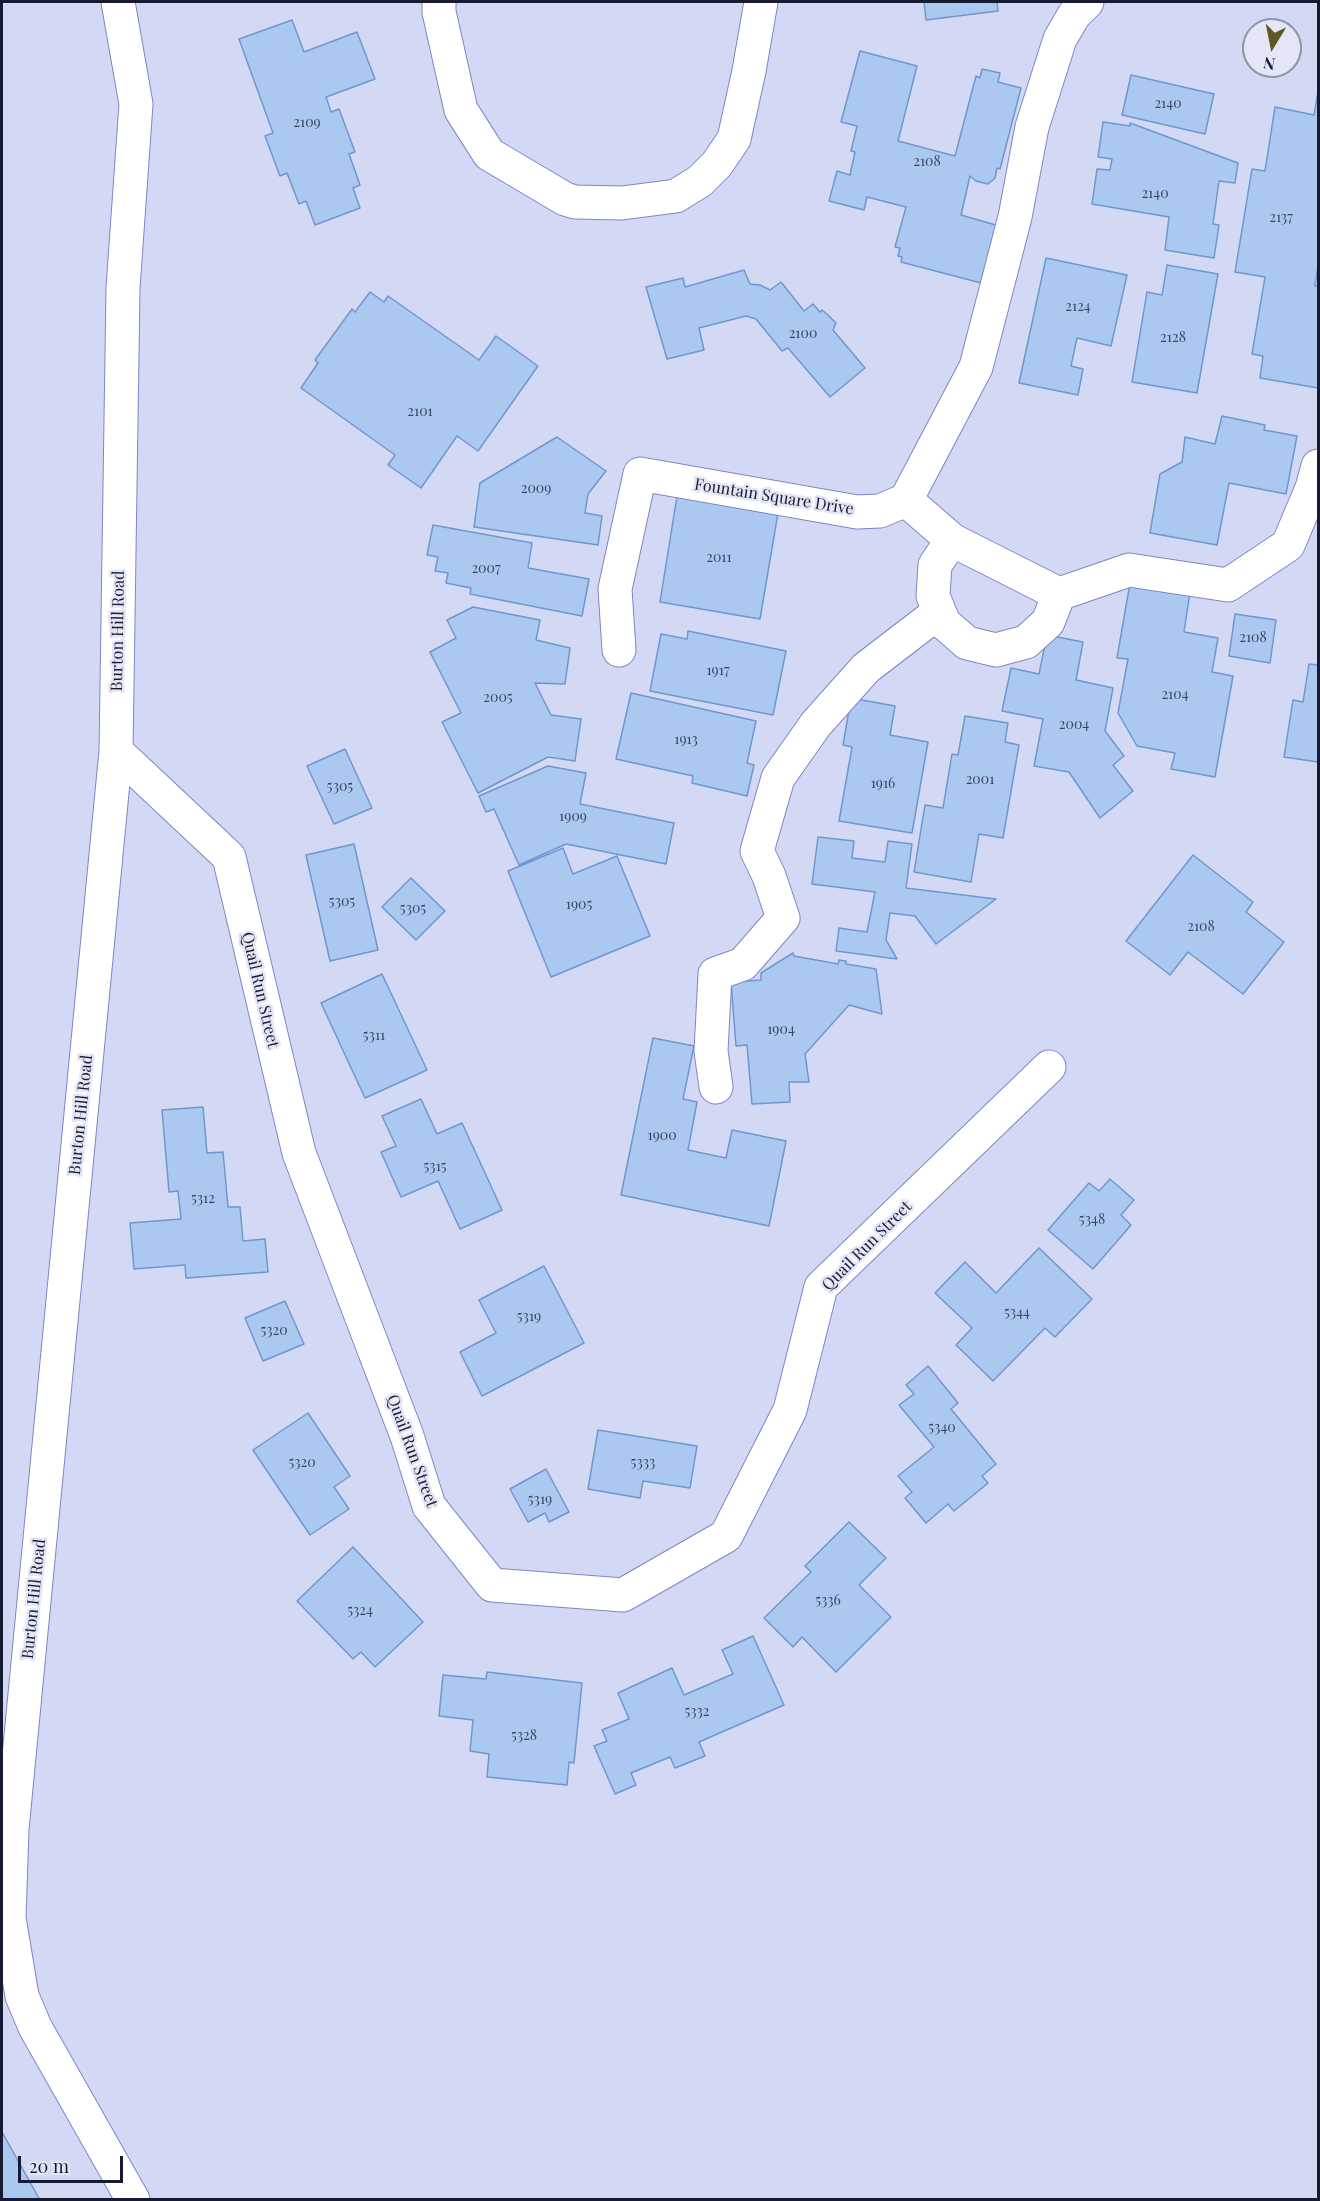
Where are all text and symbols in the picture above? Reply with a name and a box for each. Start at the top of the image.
north arrow [1242,18,1302,78]
text: N [1262,53,1277,76]
house number: 2140 [1154,96,1182,112]
house number: 2109 [293,115,321,131]
house number: 2108 [913,154,941,170]
house number: 2140 [1141,186,1169,202]
house number: 2137 [1269,210,1293,226]
house number: 2124 [1065,299,1091,315]
house number: 2100 [789,326,817,342]
house number: 2128 [1160,330,1186,346]
house number: 2101 [407,404,433,420]
street label: Fountain Square Drive [693,475,855,519]
house number: 2009 [521,481,551,497]
house number: 2011 [706,550,732,566]
house number: 2007 [471,561,501,577]
street label: Burton Hill Road [107,570,129,692]
house number: 2108 [1239,630,1267,646]
house number: 1917 [706,663,730,679]
house number: 2104 [1161,687,1189,703]
house number: 2005 [483,690,513,706]
house number: 2004 [1059,717,1089,733]
house number: 1913 [674,732,698,748]
house number: 2001 [966,772,994,788]
house number: 1916 [871,776,895,792]
house number: 5305 [327,779,353,795]
house number: 1909 [559,809,587,825]
house number: 5305 [329,894,355,910]
house number: 1905 [566,897,592,913]
house number: 5305 [400,901,426,917]
house number: 2108 [1187,919,1215,935]
street label: Quail Run Street [237,930,283,1050]
house number: 1904 [767,1022,795,1038]
house number: 5311 [363,1028,385,1044]
street label: Burton Hill Road [65,1054,97,1176]
house number: 1900 [647,1128,677,1144]
house number: 5315 [424,1159,446,1175]
house number: 5312 [191,1191,215,1207]
street label: Quail Run Street [818,1197,916,1295]
house number: 5348 [1079,1212,1105,1228]
house number: 5344 [1004,1305,1030,1321]
house number: 5319 [517,1309,541,1325]
house number: 5320 [260,1323,288,1339]
street label: Quail Run Street [383,1392,441,1510]
house number: 5340 [928,1420,956,1436]
house number: 5320 [288,1455,316,1471]
house number: 5333 [631,1455,655,1471]
house number: 5319 [528,1492,552,1508]
street label: Burton Hill Road [18,1538,50,1660]
house number: 5336 [815,1593,841,1609]
house number: 5324 [347,1603,373,1619]
house number: 5332 [684,1704,710,1720]
house number: 5328 [511,1728,537,1744]
scale bar [21,2144,126,2182]
text: 20 m [29,2154,69,2178]

